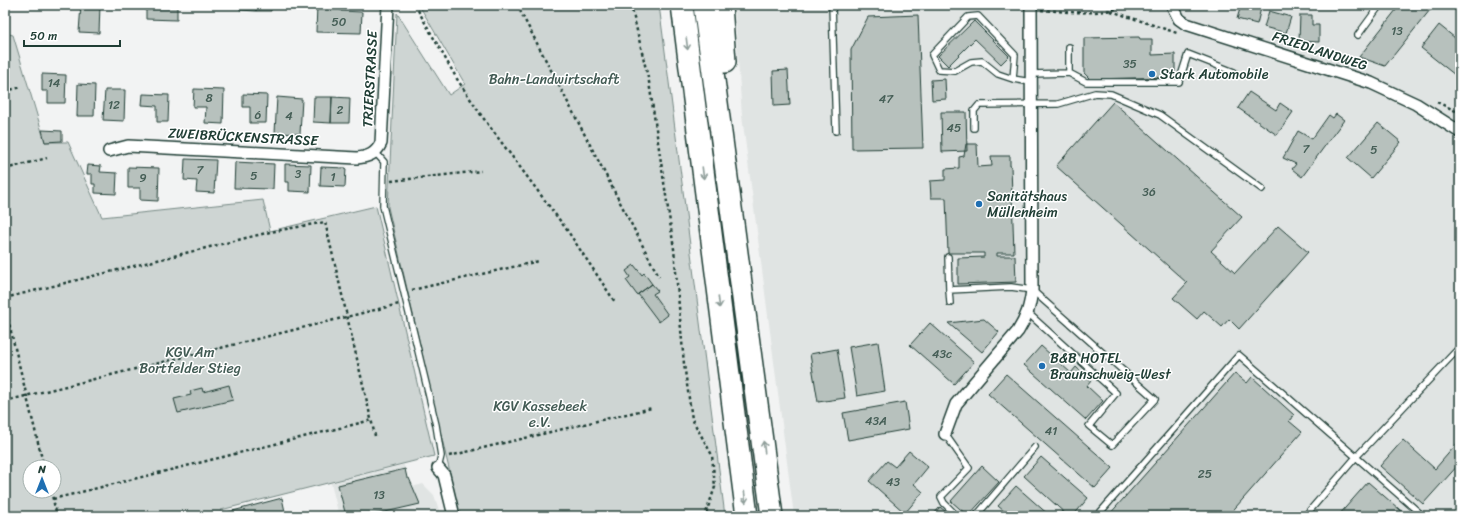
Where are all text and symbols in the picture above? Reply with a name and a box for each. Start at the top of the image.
house number: 50 [332,11,347,33]
house number: 13 [1391,20,1403,42]
scale bar [24,22,120,48]
street label: FRIEDLANDWEG [1269,24,1371,78]
text: 50 m [30,25,57,47]
street label: TRIERSTRASSE [355,29,385,128]
one-way arrow [683,37,691,50]
house number: 35 [1123,53,1137,75]
place label: Stark Automobile [1160,62,1269,87]
park label: Bahn-Landwirtschaft [489,67,620,92]
marker: Stark Automobile [1147,69,1157,79]
house number: 14 [48,72,61,94]
house number: 8 [205,87,213,109]
house number: 47 [879,88,894,110]
house number: 12 [108,94,120,116]
house number: 2 [337,99,344,121]
house number: 6 [255,104,262,126]
house number: 4 [285,105,293,127]
house number: 45 [947,117,961,139]
street label: ZWEIBRÜCKENSTRASSE [167,121,320,153]
house number: 7 [1303,138,1311,160]
house number: 5 [1370,139,1378,161]
house number: 7 [197,159,205,181]
house number: 3 [295,163,302,185]
house number: 5 [250,165,258,187]
house number: 1 [330,166,336,188]
one-way arrow [699,166,707,179]
house number: 9 [139,167,147,189]
house number: 36 [1142,181,1156,203]
place label: Sanitätshaus Müllenheim [987,184,1067,225]
marker: Sanitätshaus Müllenheim [974,199,984,209]
one-way arrow [715,295,723,308]
park label: KGV Am Bortfelder Stieg [139,340,241,381]
house number: 43c [932,343,952,365]
place label: B&B HOTEL Braunschweig-West [1050,346,1172,387]
marker: B&B HOTEL Braunschweig-West [1037,361,1047,371]
park label: KGV Kassebeek e.V. [493,394,587,435]
house number: 43A [865,410,887,432]
house number: 41 [1045,420,1057,442]
one-way arrow [760,441,767,454]
north arrow [22,459,62,499]
text: N [37,460,46,479]
house number: 25 [1198,463,1212,485]
house number: 43 [886,471,900,493]
house number: 13 [373,484,385,506]
one-way arrow [741,490,748,503]

